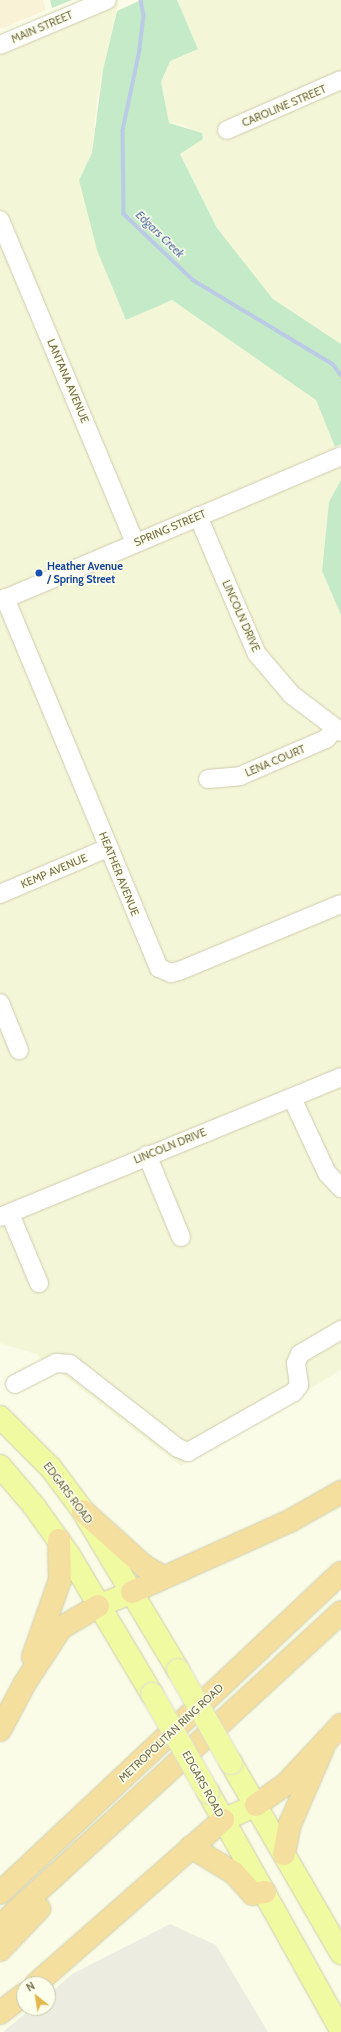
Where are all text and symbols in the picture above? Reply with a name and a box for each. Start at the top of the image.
street label: MAIN STREET [9,8,75,46]
street label: CAROLINE STREET [240,82,328,130]
water label: Edgars Creek [133,207,187,261]
street label: LANTANA AVENUE [44,337,92,425]
street label: SPRING STREET [132,507,208,549]
place label: Heather Avenue / Spring Street [47,560,123,586]
marker: Heather Avenue / Spring Street [34,568,44,578]
street label: LINCOLN DRIVE [219,578,263,654]
street label: LENA COURT [243,742,307,780]
street label: HEATHER AVENUE [96,830,142,918]
street label: KEMP AVENUE [19,851,89,891]
street label: LINCOLN DRIVE [132,1125,208,1167]
street label: EDGARS ROAD [41,1460,95,1526]
street label: METROPOLITAN RING ROAD [116,1681,226,1785]
street label: EDGARS ROAD [179,1749,227,1819]
north arrow [16,1976,56,2016]
text: N [24,1978,37,1994]

